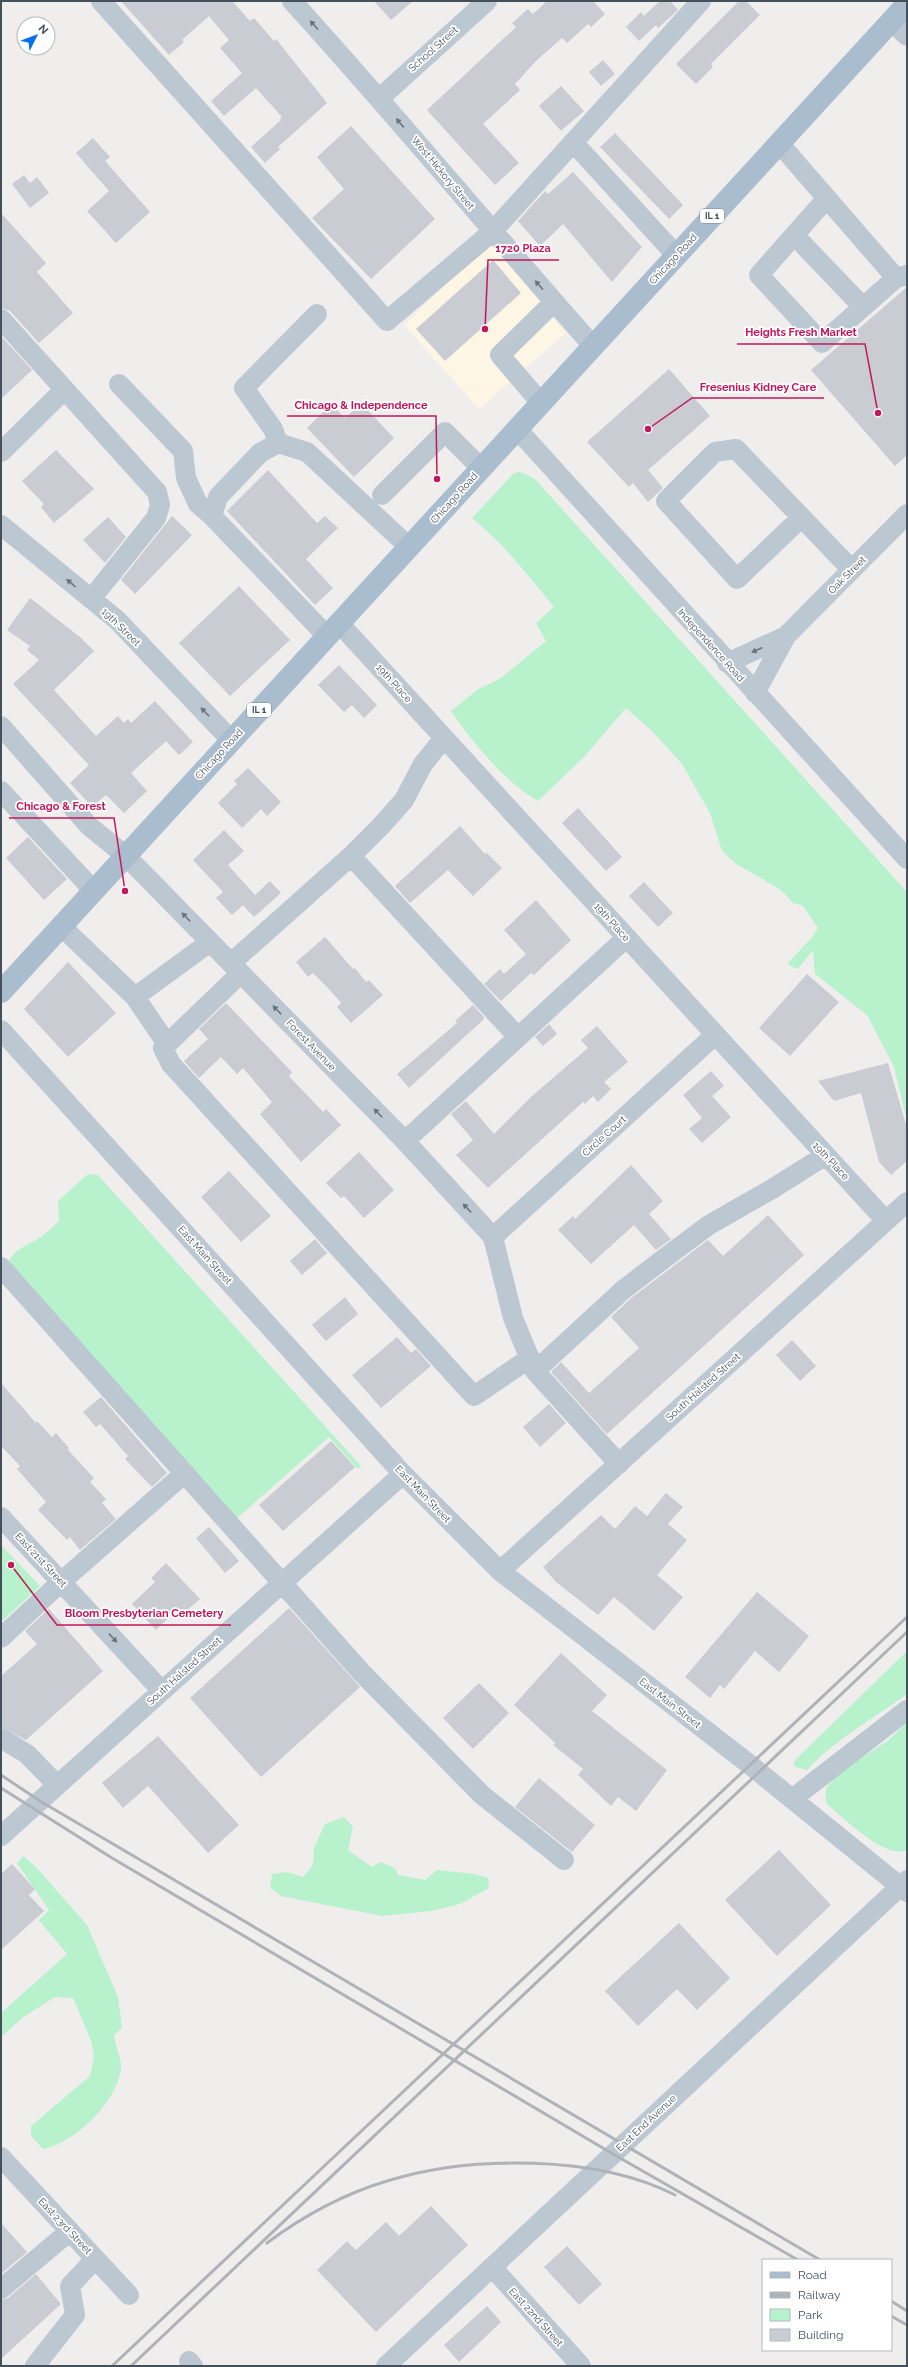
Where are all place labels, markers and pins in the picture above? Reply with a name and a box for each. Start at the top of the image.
callout: 1720 Plaza [488,237,559,260]
callout: Heights Fresh Market [737,321,865,344]
callout: Fresenius Kidney Care [692,375,824,398]
callout: Chicago & Independence [287,393,436,416]
callout: Chicago & Forest [9,795,114,818]
callout: Bloom Presbyterian Cemetery [57,1602,231,1625]

